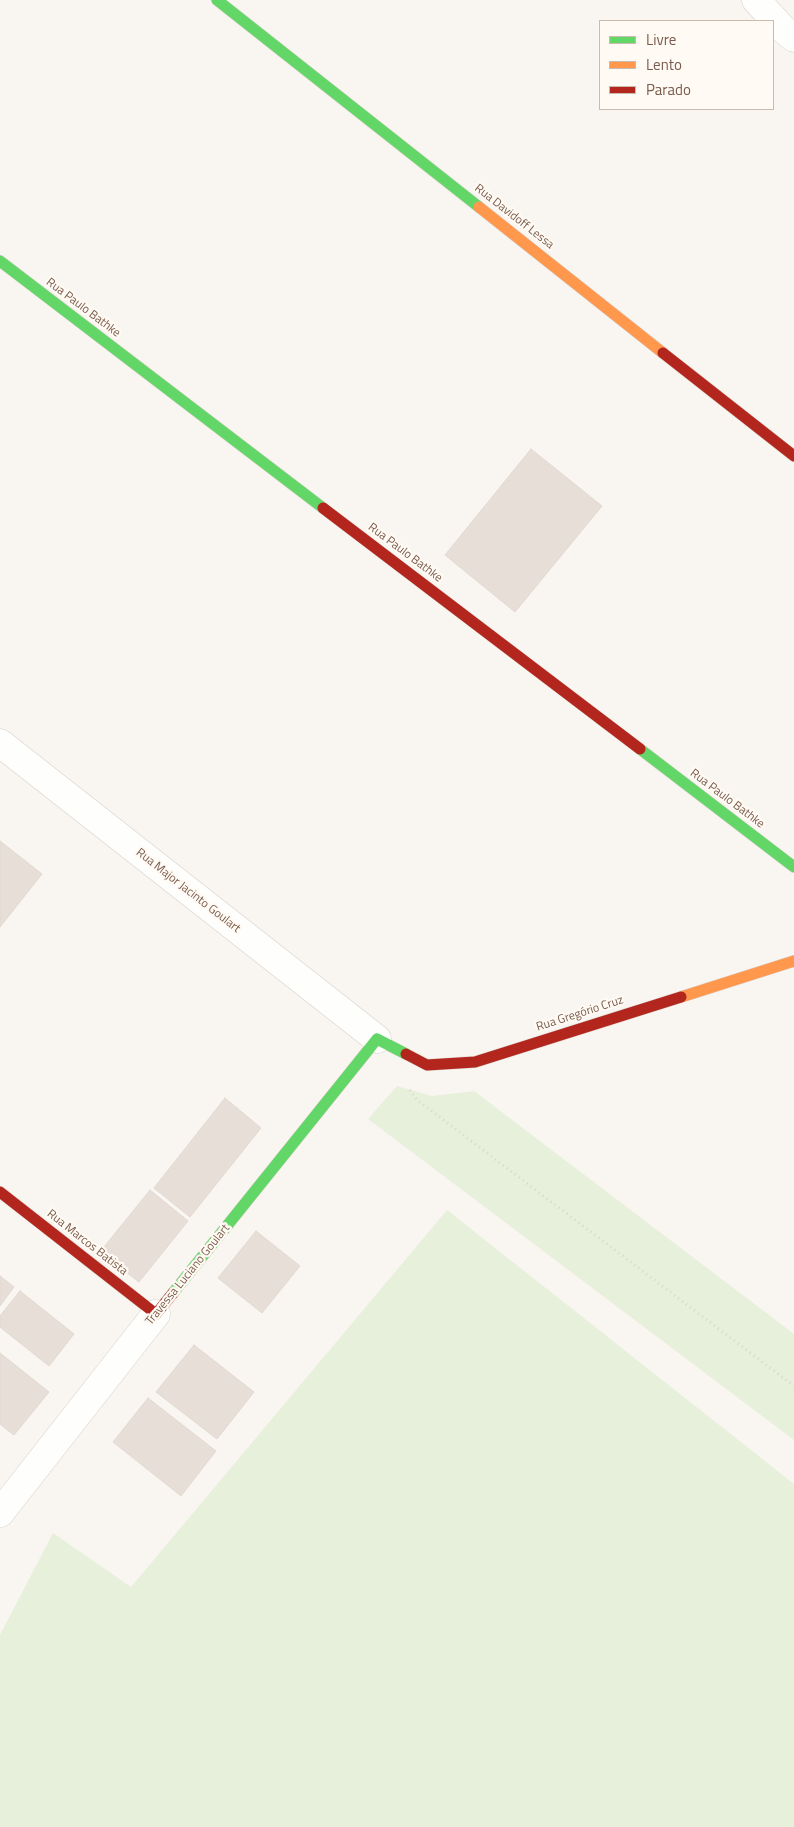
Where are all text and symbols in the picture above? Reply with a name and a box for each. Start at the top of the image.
legend [599,20,774,110]
text: Livre [646,28,676,51]
text: Lento [646,53,682,76]
text: Parado [646,78,691,101]
street label: Rua Davidoff Lessa [471,182,557,252]
street label: Rua Paulo Bathke [43,275,123,341]
street label: Rua Paulo Bathke [365,520,445,586]
street label: Rua Paulo Bathke [687,766,767,832]
street label: Rua Major Jacinto Goulart [133,846,243,936]
street label: Rua Gregório Cruz [535,993,625,1035]
street label: Rua Marcos Batista [44,1207,130,1279]
street label: Travessa Luciano Goulart [143,1222,233,1328]

